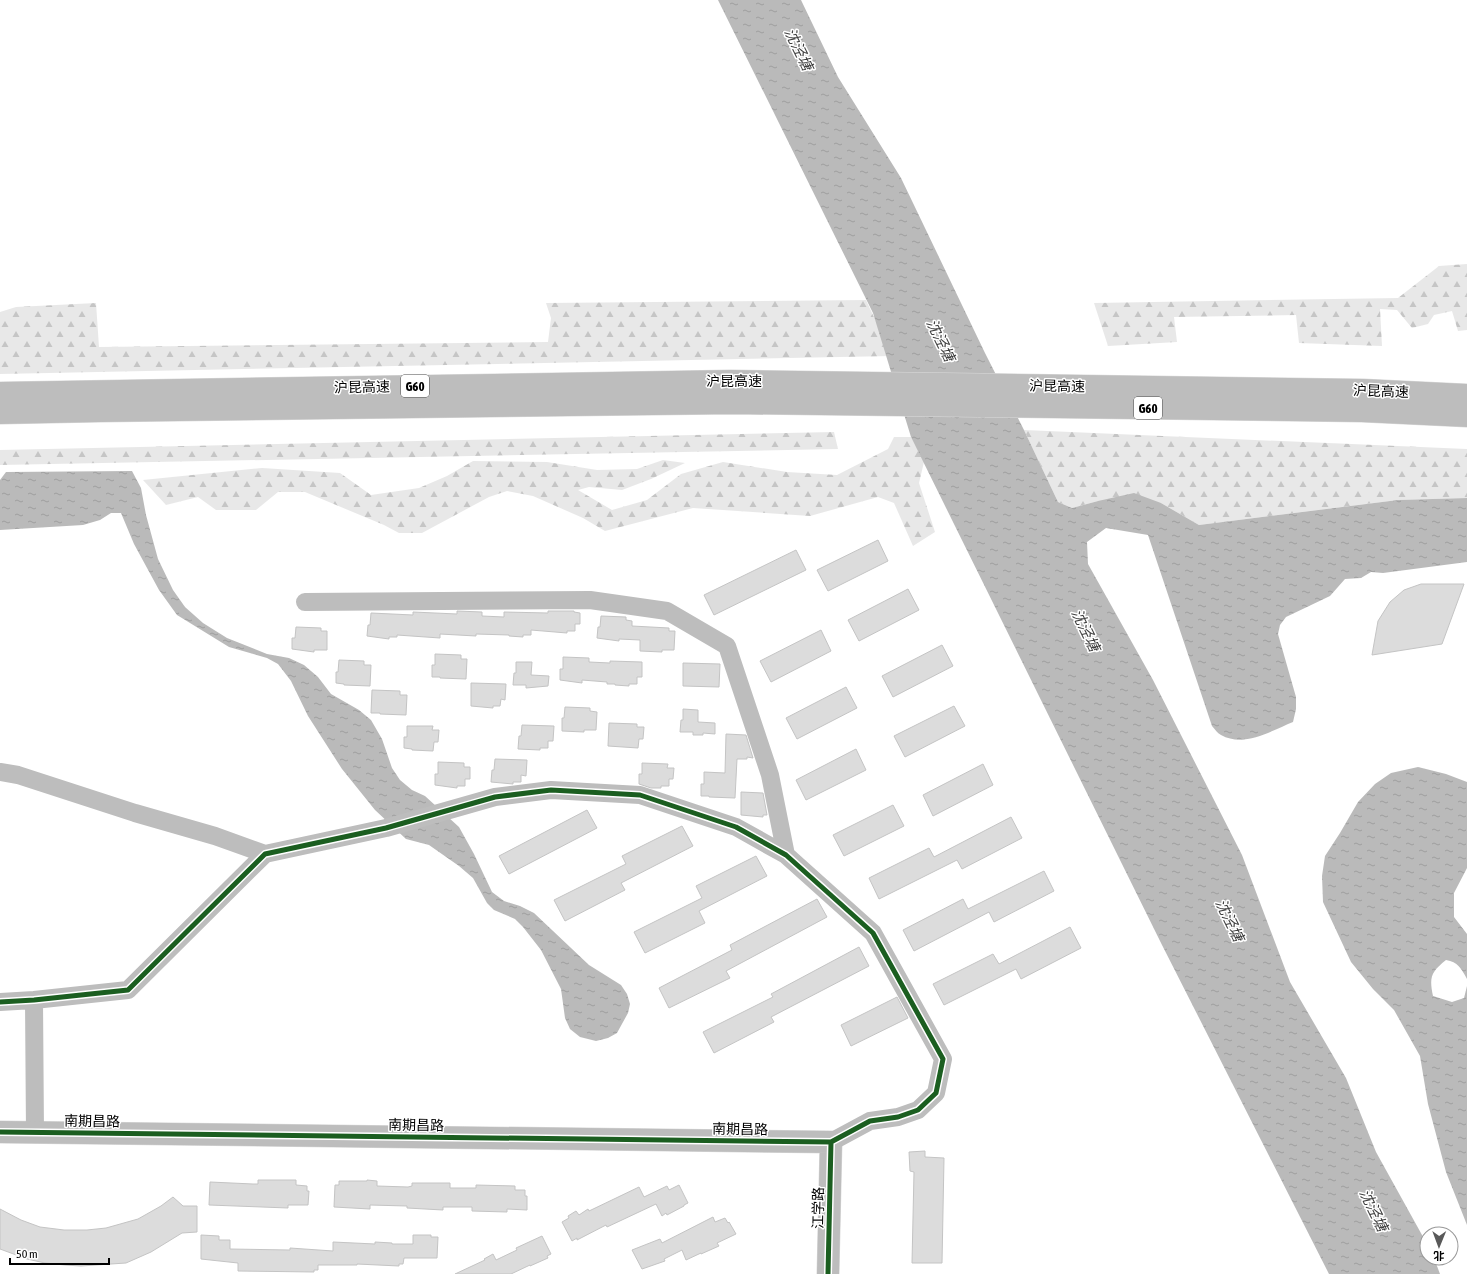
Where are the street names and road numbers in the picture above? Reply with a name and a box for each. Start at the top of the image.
street label: 沪昆高速 [706,373,762,389]
road number: G60 [401,375,429,397]
street label: 沪昆高速 [1029,378,1085,394]
street label: 沪昆高速 [334,379,390,395]
street label: 沪昆高速 [1353,382,1409,400]
road number: G60 [1134,397,1162,419]
street label: 南期昌路 [64,1113,120,1129]
street label: 南期昌路 [388,1117,444,1133]
street label: 南期昌路 [712,1121,768,1137]
street label: 江学路 [810,1187,826,1229]

